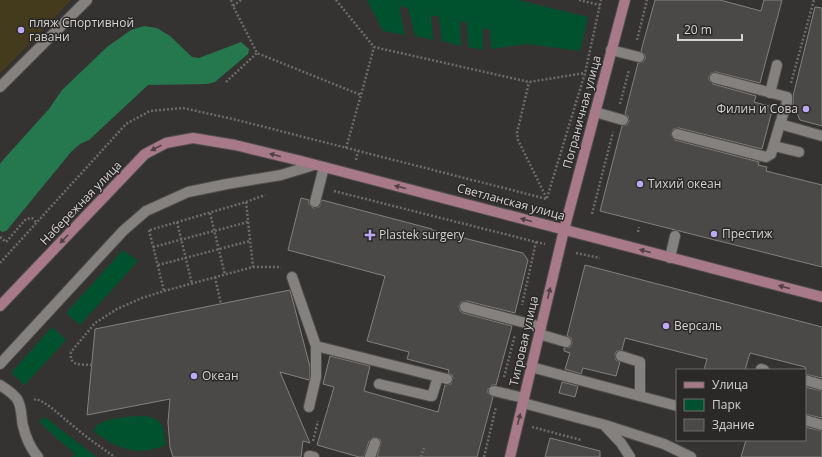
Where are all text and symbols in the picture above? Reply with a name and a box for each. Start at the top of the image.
place label: пляж Спортивной гавани [29,14,134,45]
scale bar [678,16,742,42]
text: 20 m [684,21,712,38]
marker: пляж Спортивной гавани [16,25,26,35]
street label: Пограничная улица [558,53,605,170]
place label: Филин и Сова [717,100,798,117]
marker: Филин и Сова [801,104,811,114]
one-way arrow [150,145,162,152]
one-way arrow [268,151,281,157]
street label: Набережная улица [36,157,125,248]
place label: Тихий океан [648,175,721,192]
street label: Светланская улица [455,179,567,224]
marker: Тихий океан [635,179,645,189]
one-way arrow [394,184,406,190]
one-way arrow [520,217,532,223]
place label: Престиж [722,225,773,242]
place label: Plastek surgery [379,226,465,243]
marker: Plastek surgery [364,229,376,241]
marker: Престиж [709,229,719,239]
one-way arrow [59,234,68,244]
one-way arrow [639,248,651,254]
one-way arrow [778,284,790,290]
one-way arrow [546,286,552,298]
street label: Тигровая улица [505,294,542,388]
place label: Версаль [674,317,722,334]
marker: Версаль [661,321,671,331]
place label: Океан [202,367,239,384]
legend [676,369,806,441]
marker: Океан [189,371,199,381]
text: Улица [712,376,748,393]
text: Парк [712,396,742,413]
one-way arrow [516,413,522,425]
text: Здание [712,416,755,433]

